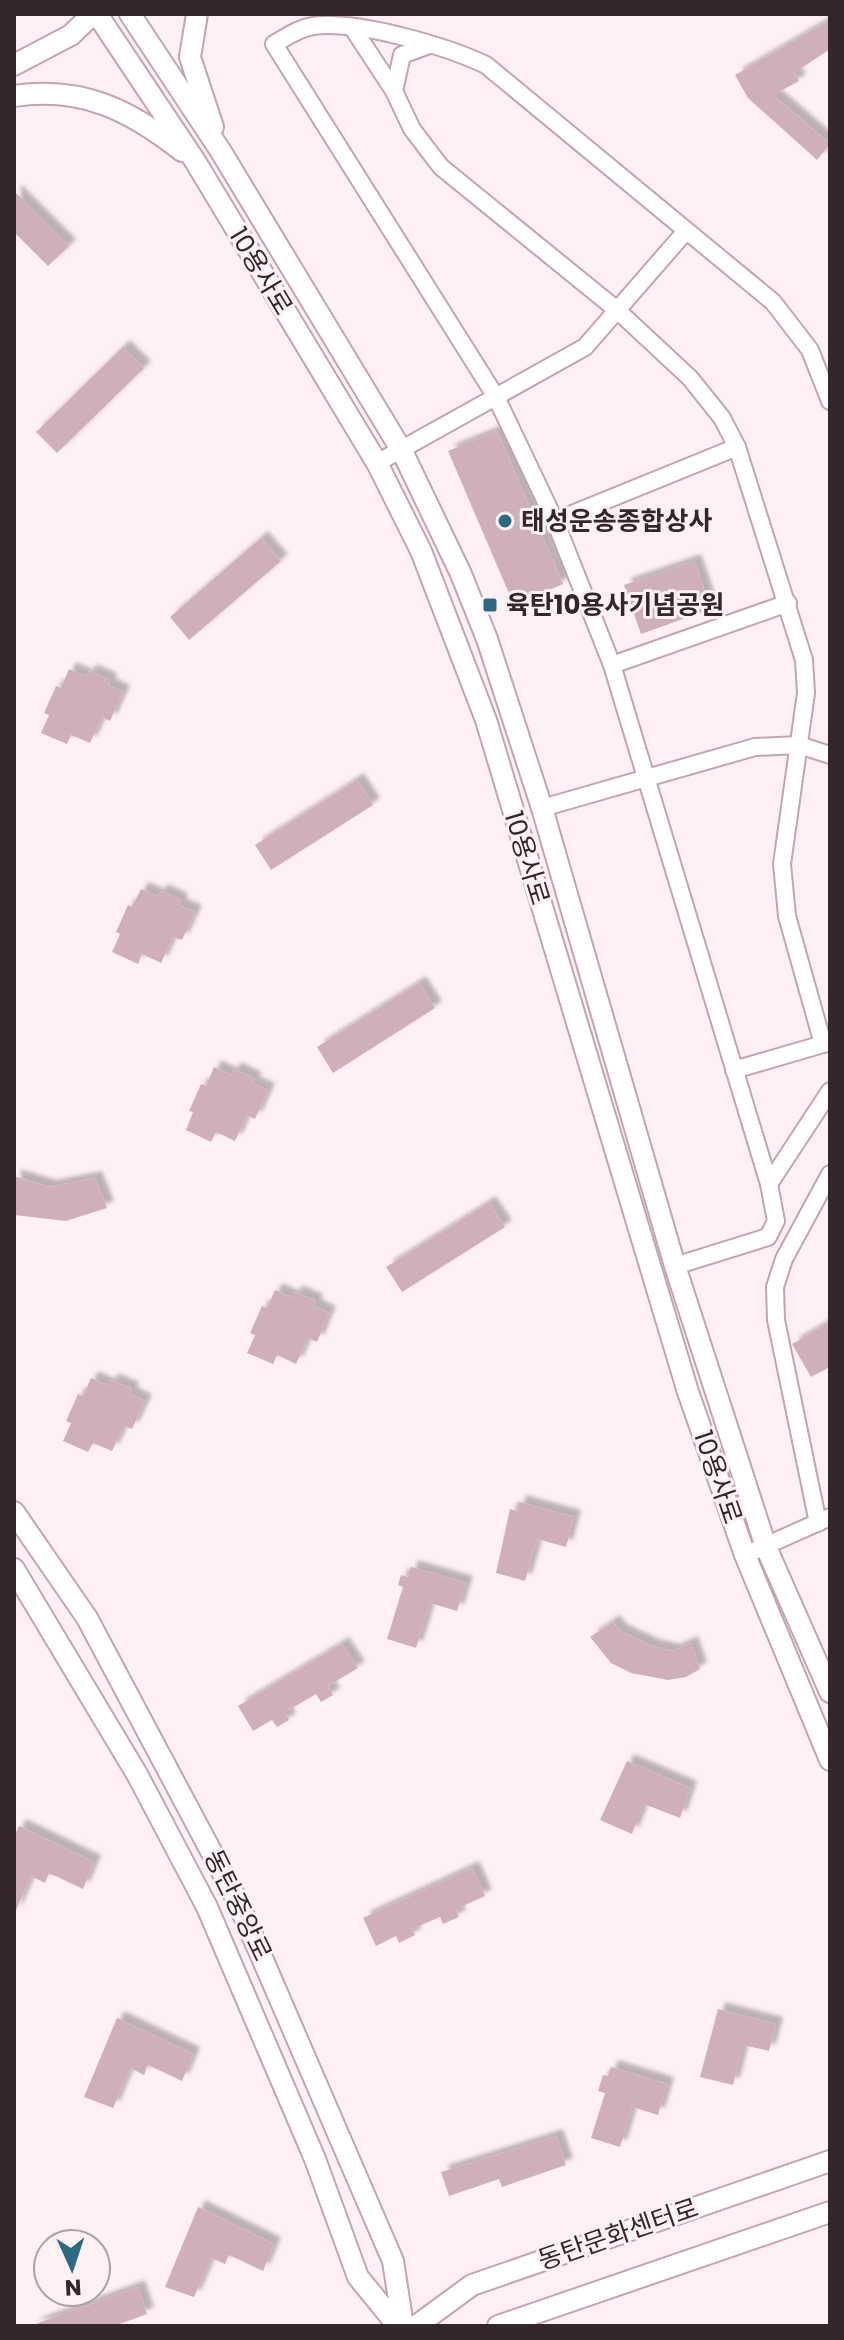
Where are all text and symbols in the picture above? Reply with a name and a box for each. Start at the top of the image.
street label: 10용사로 [221,220,301,322]
place label: 태성운송종합상사 [521,503,712,539]
marker: 태성운송종합상사 [496,512,514,530]
place label: 육탄10용사기념공원 [506,587,724,623]
marker: 육탄10용사기념공원 [481,596,499,614]
street label: 10용사로 [496,807,558,909]
street label: 10용사로 [685,1426,751,1528]
street label: 동탄중앙로 [196,1843,280,1967]
street label: 동탄문화센터로 [533,2190,703,2278]
north arrow [32,2228,112,2308]
text: N [64,2272,82,2303]

